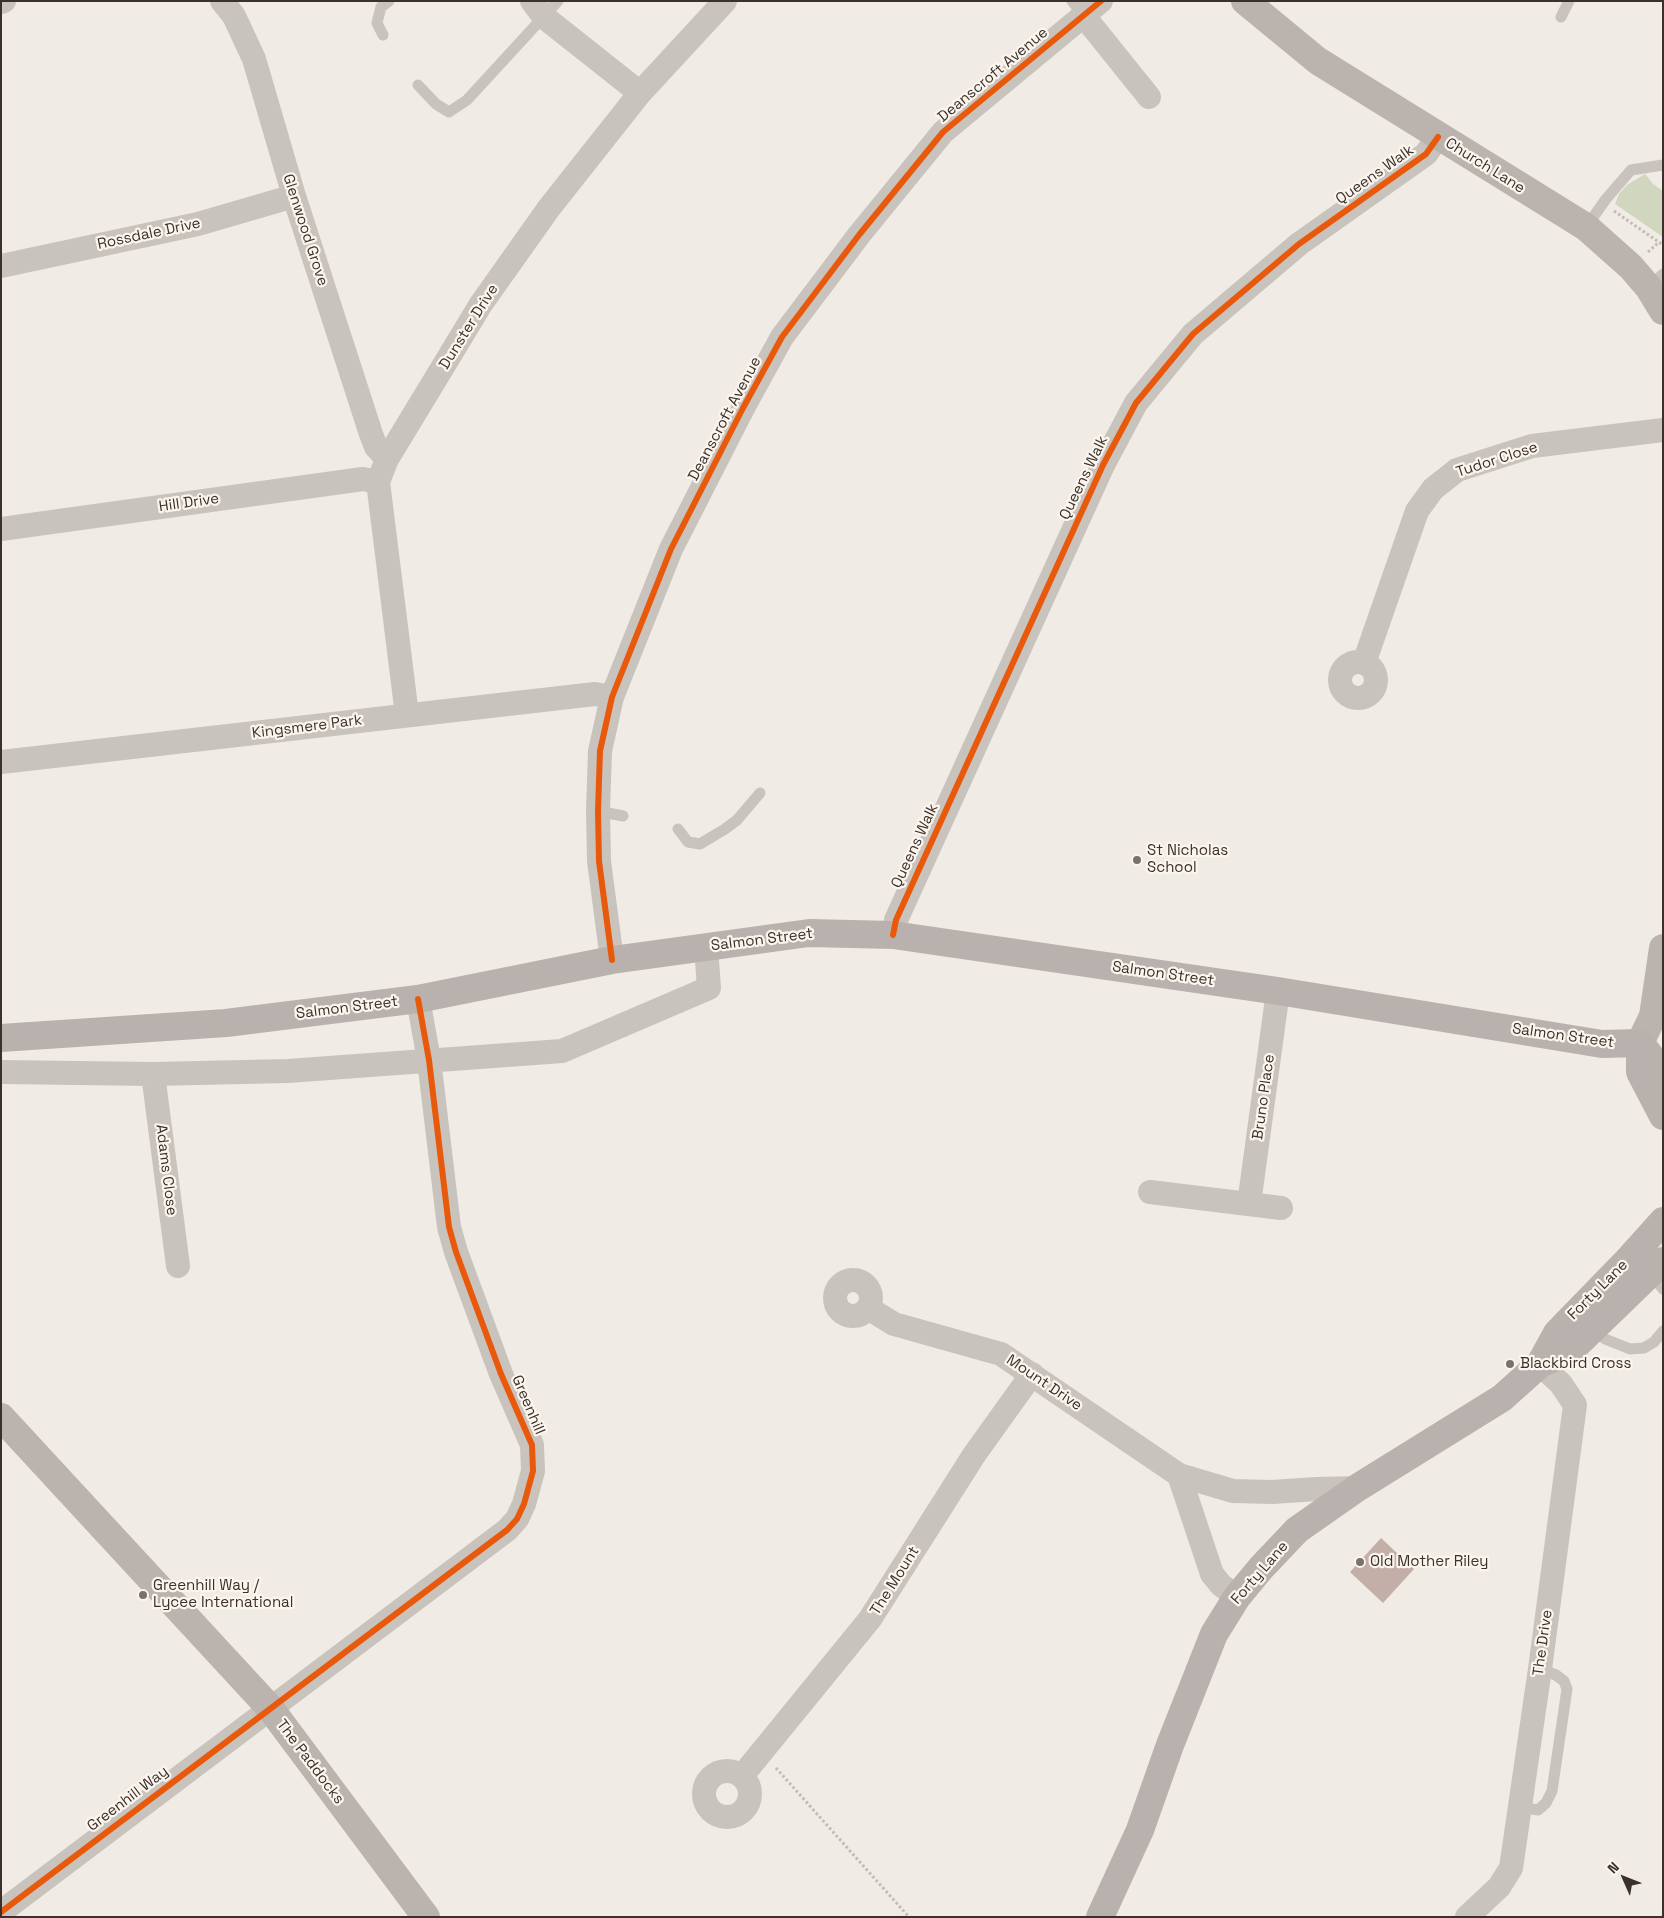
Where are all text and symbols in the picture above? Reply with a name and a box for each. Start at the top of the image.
street label: Deanscroft Avenue [934,24,1052,126]
street label: Church Lane [1442,134,1528,198]
street label: Queens Walk [1332,141,1418,209]
street label: Glenwood Grove [278,172,332,288]
street label: Rossdale Drive [96,214,202,254]
street label: Dunster Drive [436,281,502,373]
street label: Deanscroft Avenue [685,354,765,484]
street label: Queens Walk [1056,433,1112,523]
street label: Tudor Close [1454,438,1540,482]
street label: Hill Drive [158,490,220,516]
street label: Kingsmere Park [251,711,363,743]
street label: Queens Walk [888,801,942,891]
place label: St Nicholas School [1147,842,1228,877]
marker: St Nicholas School [1131,854,1143,866]
street label: Salmon Street [710,925,814,955]
street label: Salmon Street [1111,958,1215,990]
street label: Salmon Street [295,993,399,1023]
street label: Salmon Street [1511,1020,1615,1052]
street label: Bruno Place [1249,1053,1279,1141]
street label: Adams Close [151,1123,181,1217]
street label: Forty Lane [1564,1256,1632,1324]
street label: Mount Drive [1003,1351,1085,1415]
place label: Blackbird Cross [1520,1355,1631,1373]
marker: Blackbird Cross [1504,1358,1516,1370]
street label: Greenhill [508,1373,548,1437]
street label: Forty Lane [1228,1538,1292,1608]
street label: The Mount [867,1543,923,1619]
place label: Old Mother Riley [1370,1553,1489,1571]
marker: Old Mother Riley [1354,1556,1366,1568]
place label: Greenhill Way / Lycee International [153,1577,293,1612]
marker: Greenhill Way / Lycee International [137,1589,149,1601]
street label: The Drive [1529,1609,1557,1677]
street label: The Paddocks [272,1716,348,1808]
street label: Greenhill Way [84,1763,172,1835]
north arrow [1599,1853,1649,1903]
text: N [1603,1858,1623,1877]

